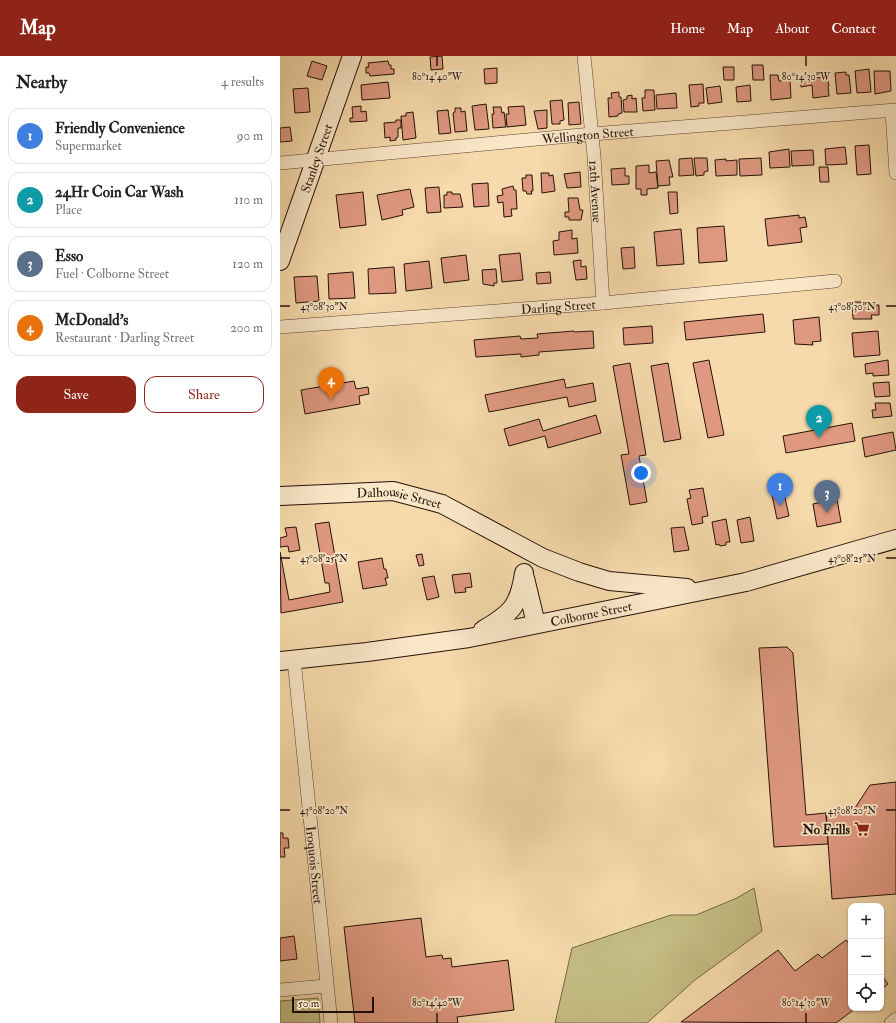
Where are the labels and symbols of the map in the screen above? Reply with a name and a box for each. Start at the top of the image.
text: 80°14'40"W [412,71,463,83]
text: 80°14'30"W [782,71,831,83]
street label: Stanley Street [298,122,337,195]
street label: Wellington Street [540,124,634,148]
street label: 12th Avenue [585,160,605,224]
street label: Darling Street [520,297,596,318]
text: 43°08'30"N [300,301,348,313]
text: 43°08'30"N [828,301,876,313]
pin: 4 [318,367,344,400]
pin: 2 [806,405,832,438]
your location [631,463,651,483]
pin: 1 [767,473,793,506]
pin: 3 [814,480,840,513]
street label: Dalhousie Street [356,484,443,513]
text: 43°08'25"N [300,553,348,565]
text: 43°08'25"N [828,553,876,565]
street label: Colborne Street [549,598,633,630]
text: 43°08'20"N [300,805,348,817]
text: 43°08'20"N [828,805,876,817]
supermarket icon: No Frills [853,820,871,838]
place label: No Frills [801,822,851,838]
street label: Iroquois Street [302,825,326,905]
scale bar [292,995,374,1014]
text: 80°14'40"W [412,997,463,1009]
text: 80°14'30"W [782,997,831,1009]

